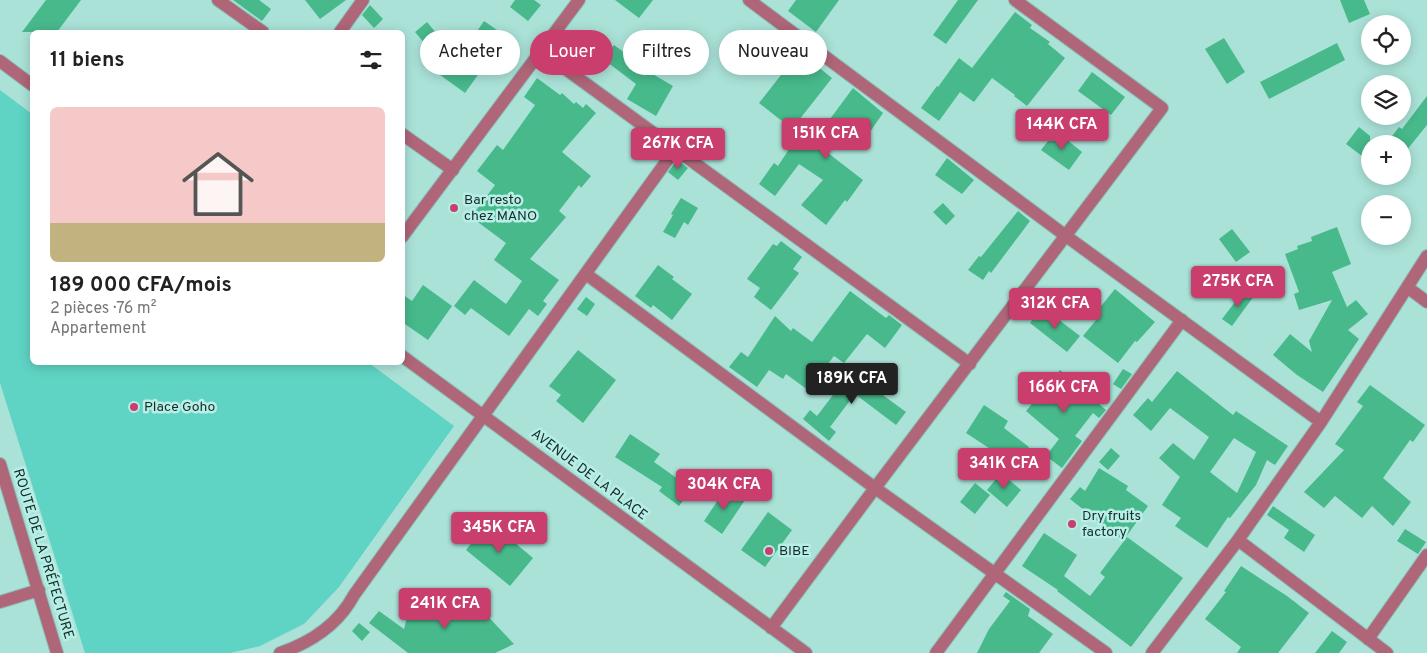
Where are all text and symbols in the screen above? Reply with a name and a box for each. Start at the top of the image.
map controls [1361,15,1411,245]
button: locate [1361,15,1411,65]
chip: Acheter [420,30,520,75]
chip: Louer [530,30,613,75]
chip: Filtres [623,30,709,75]
chip: Nouveau [719,30,827,75]
icon: filters [357,46,385,74]
text: 11 biens [50,47,125,74]
button: layers [1361,75,1411,125]
pin: 144K CFA [1010,108,1114,151]
text: 144K CFA [1027,115,1097,135]
pin: 151K CFA [774,118,878,160]
text: 151K CFA [793,124,859,144]
pin: 267K CFA [626,128,730,170]
text: 267K CFA [642,134,714,154]
button: + [1361,135,1411,185]
icon: home [173,139,263,229]
place label: Bar resto chez MANO [464,192,537,225]
button: − [1361,195,1411,245]
marker: Bar resto chez MANO [448,202,460,214]
pin: 275K CFA [1186,266,1290,308]
text: 189 000 CFA/mois [50,272,232,299]
text: 275K CFA [1202,272,1274,292]
pin: 312K CFA [1003,288,1107,330]
text: 312K CFA [1020,294,1090,314]
text: 2 pièces · 76 m² [50,299,156,319]
text: Appartement [50,319,146,339]
pin: 189K CFA [800,362,904,405]
text: 189K CFA [817,369,887,389]
pin: 166K CFA [1012,372,1116,414]
text: 166K CFA [1029,378,1099,398]
place label: Place Goho [144,399,216,416]
marker: Place Goho [128,401,140,413]
street label: AVENUE DE LA PLACE [527,426,651,524]
pin: 341K CFA [952,448,1056,490]
text: 341K CFA [969,454,1039,474]
street label: ROUTE DE LA PRÉFECTURE [9,467,78,641]
pin: 304K CFA [672,468,776,511]
text: 304K CFA [687,475,761,495]
place label: Dry fruits factory [1082,508,1141,541]
pin: 345K CFA [447,512,551,554]
text: 345K CFA [462,518,536,538]
marker: Dry fruits factory [1066,518,1078,530]
place label: BIBE [779,543,810,560]
marker: BIBE [763,545,775,557]
pin: 241K CFA [393,588,497,630]
text: 241K CFA [410,594,480,614]

